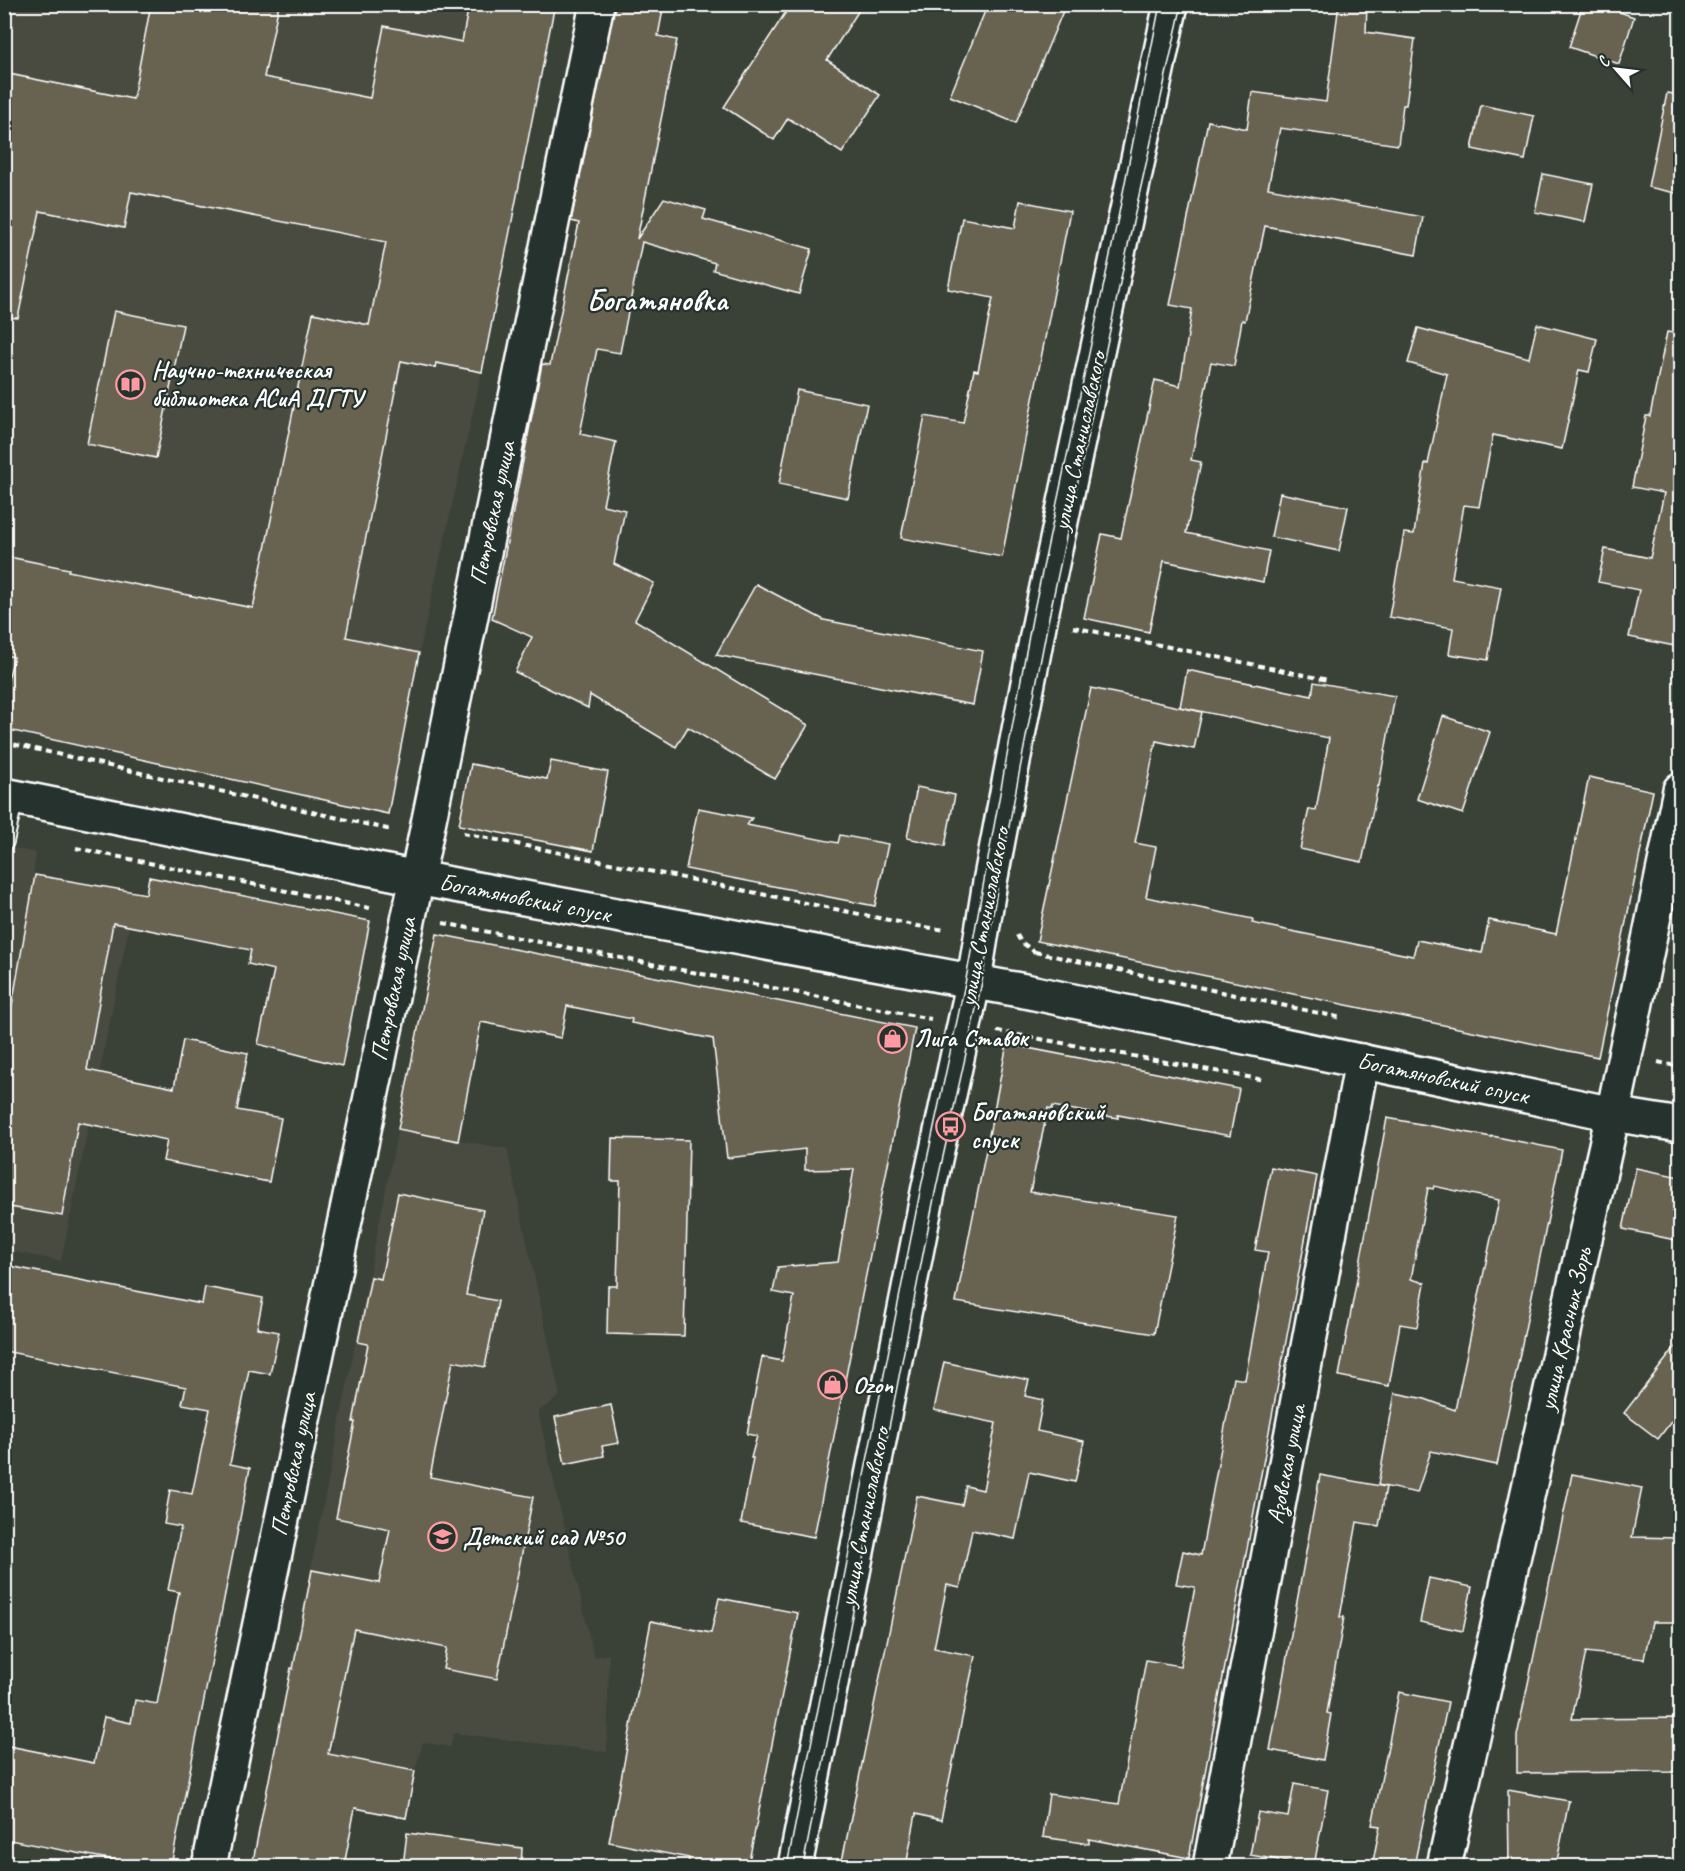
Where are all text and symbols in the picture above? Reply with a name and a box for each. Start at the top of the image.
north arrow [1586,39,1646,99]
text: С [1593,52,1615,71]
district label: Богатяновка [587,281,729,319]
street label: улица Станиславского [1045,346,1113,535]
place label: Научно-техническая библиотека АСиА ДГТУ [152,355,366,413]
library icon: Научно-техническая библиотека АСиА ДГТУ [115,368,147,400]
street label: Петровская улица [462,437,522,587]
street label: улица Станиславского [952,822,1017,1011]
street label: Богатяновский спуск [437,867,615,930]
street label: Петровская улица [363,913,423,1063]
shop icon: Лига Ставок [877,1022,909,1054]
place label: Лига Ставок [914,1023,1030,1053]
street label: Богатяновский спуск [1355,1045,1533,1111]
place label: Богатяновский спуск [971,1097,1107,1155]
bus stop icon: Богатяновский спуск [934,1110,966,1142]
street label: улица Красных Зорь [1531,1243,1599,1415]
shop icon: Ozon [816,1369,848,1401]
place label: Ozon [853,1370,894,1400]
street label: Петровская улица [263,1388,323,1538]
street label: Азовская улица [1260,1400,1314,1526]
street label: улица Станиславского [832,1422,897,1611]
school or university icon: Детский сад №50 [426,1521,458,1553]
place label: Детский сад №50 [463,1522,626,1552]

